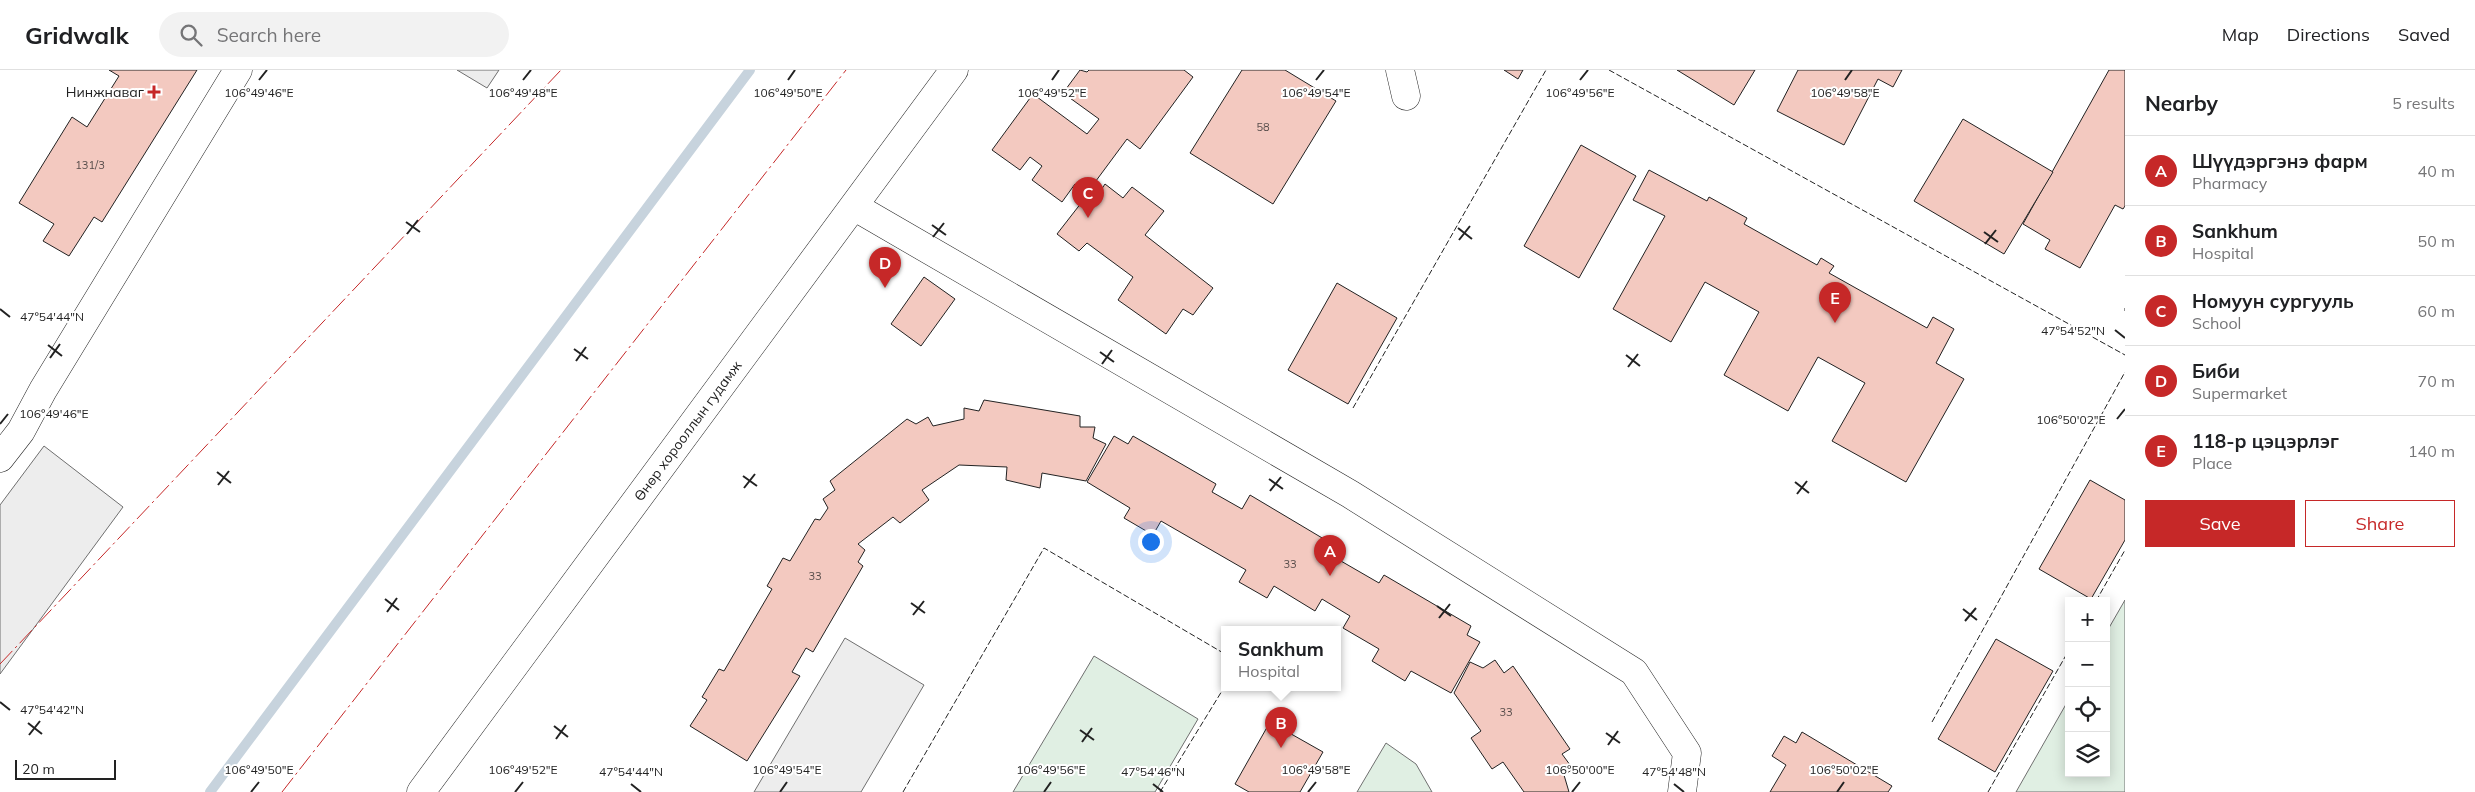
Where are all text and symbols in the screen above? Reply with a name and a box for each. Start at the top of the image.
search box [159,12,509,57]
text: Gridwalk [25,20,129,50]
icon: search [177,21,205,49]
text: Search here [217,23,321,47]
text: Map [2222,23,2259,46]
text: Directions [2287,23,2370,46]
text: Saved [2398,23,2450,46]
place label: Нинжнаваг [66,83,145,101]
text: 106°49'46"E [224,85,294,100]
text: 106°49'48"E [488,85,558,100]
text: 106°49'50"E [753,85,823,100]
text: 106°49'52"E [1017,85,1087,100]
text: 106°49'54"E [1281,85,1351,100]
text: 106°49'56"E [1545,85,1615,100]
text: 106°49'58"E [1810,85,1880,100]
marker: Нинжнаваг [148,86,160,98]
text: Nearby [2145,90,2218,116]
text: 5 results [2392,93,2455,113]
house number: 58 [1256,120,1270,134]
text: Шүүдэргэнэ фарм [2192,149,2368,173]
house number: 131/3 [75,158,105,172]
text: A [2155,161,2167,181]
text: 40 m [2418,161,2455,181]
text: Pharmacy [2192,173,2267,193]
pin: C [1072,177,1104,218]
text: Sankhum [2192,219,2278,243]
text: B [2155,231,2167,251]
text: 50 m [2418,231,2455,251]
text: Hospital [2192,243,2254,263]
pin: D [869,247,901,288]
pin: E [1819,282,1851,323]
text: Номуун сургууль [2192,289,2354,313]
text: C [2156,301,2166,321]
text: 60 m [2418,301,2455,321]
text: 47°54'44"N [20,309,84,324]
text: School [2192,313,2241,333]
text: 47°54'52"N [2041,323,2105,338]
street label: Өнөр хорооллын гудамж [630,356,746,505]
text: Биби [2192,359,2240,383]
text: D [2155,371,2167,391]
text: 70 m [2418,371,2455,391]
text: Supermarket [2192,383,2287,403]
text: 106°49'46"E [19,406,89,421]
text: 106°50'02"E [2036,412,2106,427]
text: 118-р цэцэрлэг [2192,429,2339,453]
text: E [2156,441,2166,461]
text: 140 m [2408,441,2455,461]
text: Place [2192,453,2232,473]
button: Save [2145,500,2295,547]
button: Share [2305,500,2455,547]
your location [1138,529,1164,555]
pin: A [1314,535,1346,576]
house number: 33 [1283,557,1297,571]
house number: 33 [808,569,822,583]
map controls [2065,597,2110,777]
button: + [2065,597,2110,642]
popup [1221,626,1341,691]
text: Sankhum [1238,637,1324,661]
button: − [2065,642,2110,687]
text: Hospital [1238,661,1300,681]
button: locate [2065,687,2110,732]
text: 47°54'42"N [20,702,84,717]
house number: 33 [1499,705,1513,719]
pin: B [1265,707,1297,748]
button: layers [2065,732,2110,777]
scale bar [15,757,116,780]
text: 20 m [22,760,55,778]
text: 106°49'50"E [224,762,294,777]
text: 106°49'52"E [488,762,558,777]
text: 106°49'54"E [752,762,822,777]
text: 106°49'56"E [1016,762,1086,777]
text: 106°49'58"E [1281,762,1351,777]
text: 106°50'00"E [1545,762,1615,777]
text: 106°50'02"E [1809,762,1879,777]
text: 47°54'44"N [599,764,663,779]
text: 47°54'46"N [1121,764,1185,779]
text: 47°54'48"N [1642,764,1706,779]

